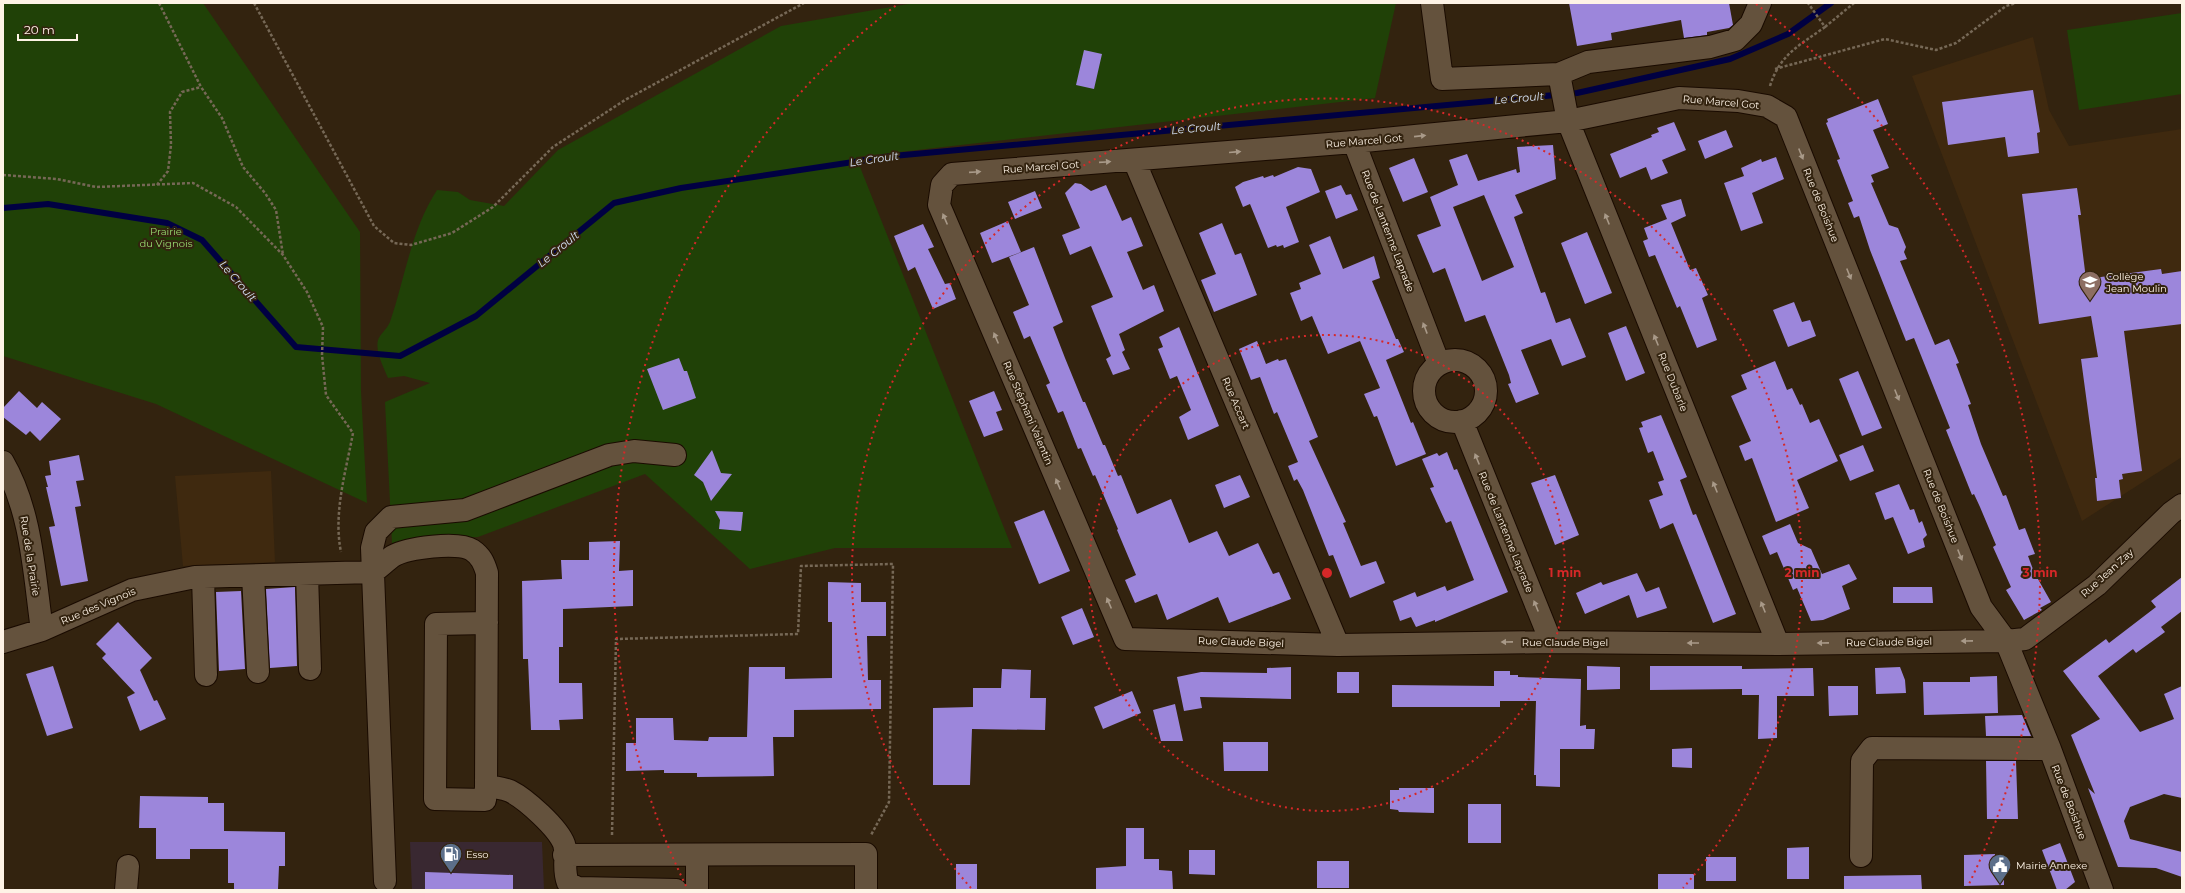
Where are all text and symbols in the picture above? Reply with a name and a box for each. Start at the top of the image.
scale bar [18,16,77,42]
text: 20 m [24,22,55,37]
water label: Le Croult [1494,89,1545,107]
street label: Rue Marcel Got [1682,92,1760,112]
water label: Le Croult [1171,119,1222,137]
street label: Rue Marcel Got [1325,131,1403,151]
one-way arrow [1414,132,1426,139]
one-way arrow [1798,148,1804,160]
water label: Le Croult [848,149,900,169]
one-way arrow [1229,149,1241,155]
street label: Rue Marcel Got [1002,158,1080,176]
one-way arrow [1099,159,1111,166]
street label: Rue de Boishue [1800,166,1842,244]
street label: Rue de Lantenne Laprade [1359,168,1417,294]
one-way arrow [969,169,981,176]
one-way arrow [942,212,948,224]
one-way arrow [1604,213,1610,225]
park label: Prairie du Vignois [139,225,193,250]
water label: Le Croult [534,228,582,270]
water label: Le Croult [216,258,260,305]
one-way arrow [1846,269,1852,281]
school or university icon: Collège Jean Moulin [2077,269,2103,302]
place label: Collège Jean Moulin [2105,270,2167,295]
one-way arrow [1422,321,1428,333]
one-way arrow [993,332,999,344]
one-way arrow [1652,334,1658,346]
street label: Rue Dubarle [1655,350,1691,414]
street label: Rue Stéphani Valentin [1000,359,1056,467]
street label: Rue Accart [1219,375,1253,431]
one-way arrow [1894,390,1900,402]
one-way arrow [1474,454,1480,465]
street label: Rue de Boishue [1920,467,1962,545]
street label: Rue de Lantenne Laprade [1476,469,1536,595]
one-way arrow [1055,477,1061,489]
one-way arrow [1711,480,1717,492]
street label: Rue de la Prairie [17,515,43,597]
street label: Rue Jean Zay [2078,546,2136,600]
one-way arrow [1958,550,1964,562]
text: 1 min [1549,565,1581,580]
text: 2 min [1785,565,1819,580]
text: 3 min [2022,565,2058,580]
centre of rings [1320,566,1334,580]
street label: Rue des Vignois [59,584,137,628]
one-way arrow [1106,597,1112,609]
one-way arrow [1533,599,1539,611]
one-way arrow [1760,602,1766,613]
street label: Rue Claude Bigel [1198,634,1284,650]
street label: Rue Claude Bigel [1846,635,1932,649]
street label: Rue Claude Bigel [1522,636,1608,649]
one-way arrow [1960,638,1973,644]
one-way arrow [1501,639,1513,646]
one-way arrow [1686,640,1699,646]
one-way arrow [1816,640,1829,646]
street label: Rue de Boishue [2049,763,2089,841]
fuel station icon: Esso [438,841,464,874]
place label: Esso [466,848,489,861]
public building icon: Mairie Annexe [1987,852,2013,885]
place label: Mairie Annexe [2016,859,2087,872]

